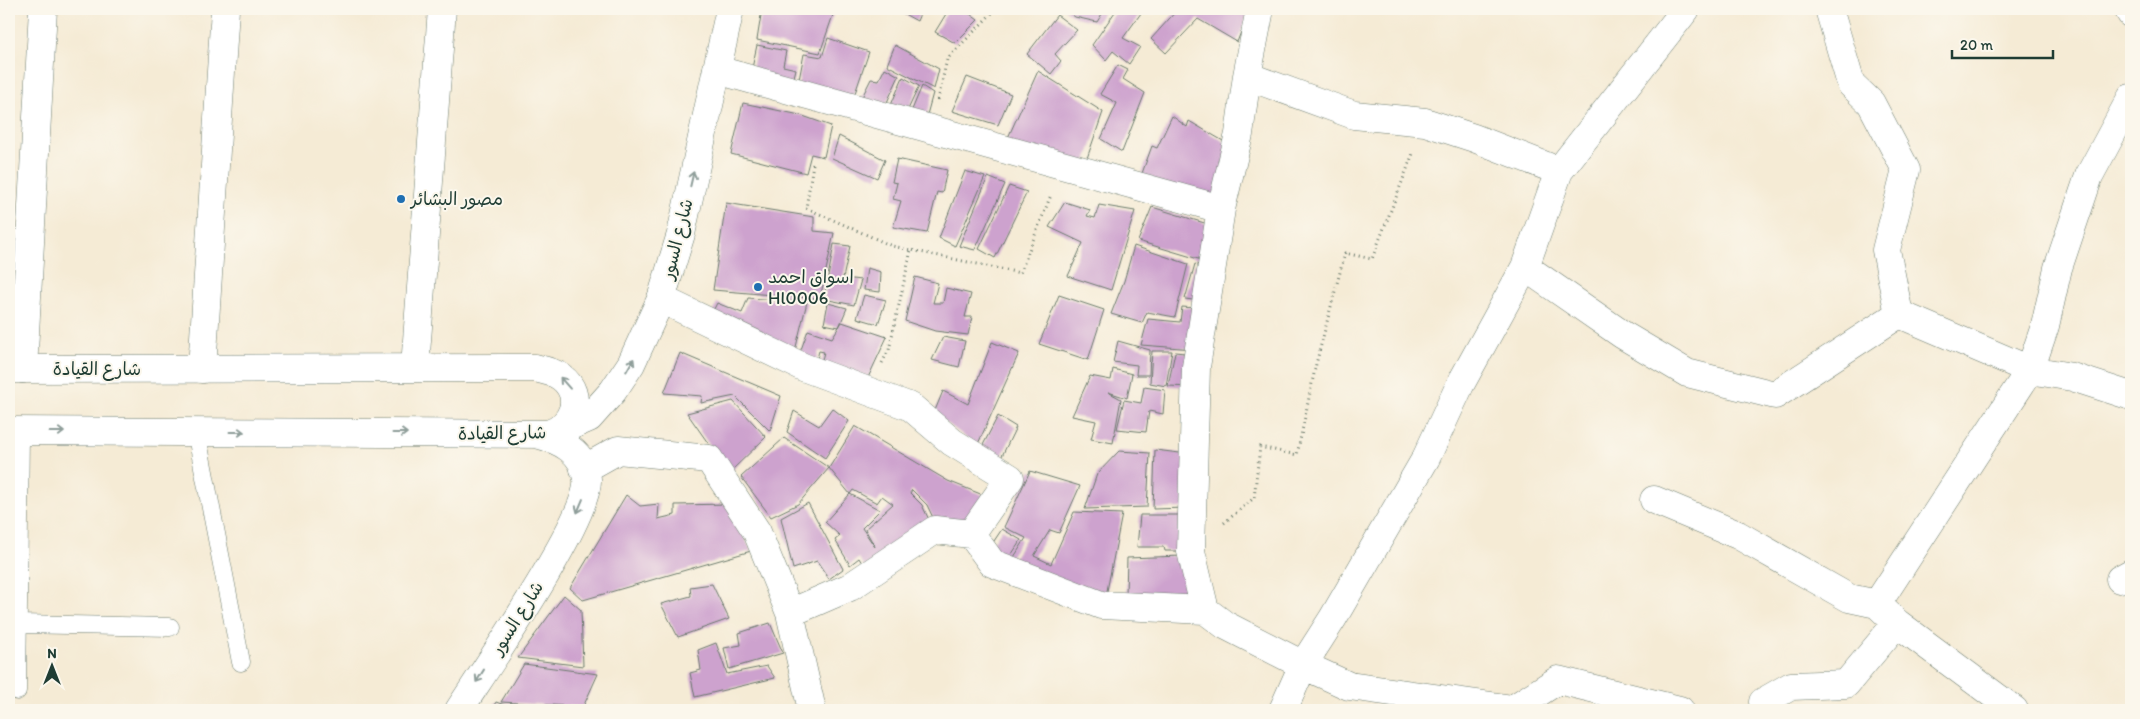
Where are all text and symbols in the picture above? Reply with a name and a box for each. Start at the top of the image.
scale bar [1952,28,2054,60]
text: 20 m [1960,36,1994,54]
one-way arrow [688,171,697,187]
place label: مصور البشائر [409,188,503,210]
marker: مصور البشائر [395,193,407,205]
street label: شارع السور [656,196,699,284]
place label: اسواق احمد Hl0006 [768,266,854,309]
marker: اسواق احمد Hl0006 [752,281,764,293]
street label: شارع القيادة [53,358,141,381]
one-way arrow [625,359,635,373]
one-way arrow [560,377,572,390]
street label: شارع القيادة [458,421,546,446]
one-way arrow [49,427,65,437]
one-way arrow [229,427,245,436]
one-way arrow [392,428,408,438]
one-way arrow [574,498,584,513]
street label: شارع السور [485,577,549,661]
north arrow [28,642,78,692]
text: N [47,645,57,662]
one-way arrow [475,669,485,683]

